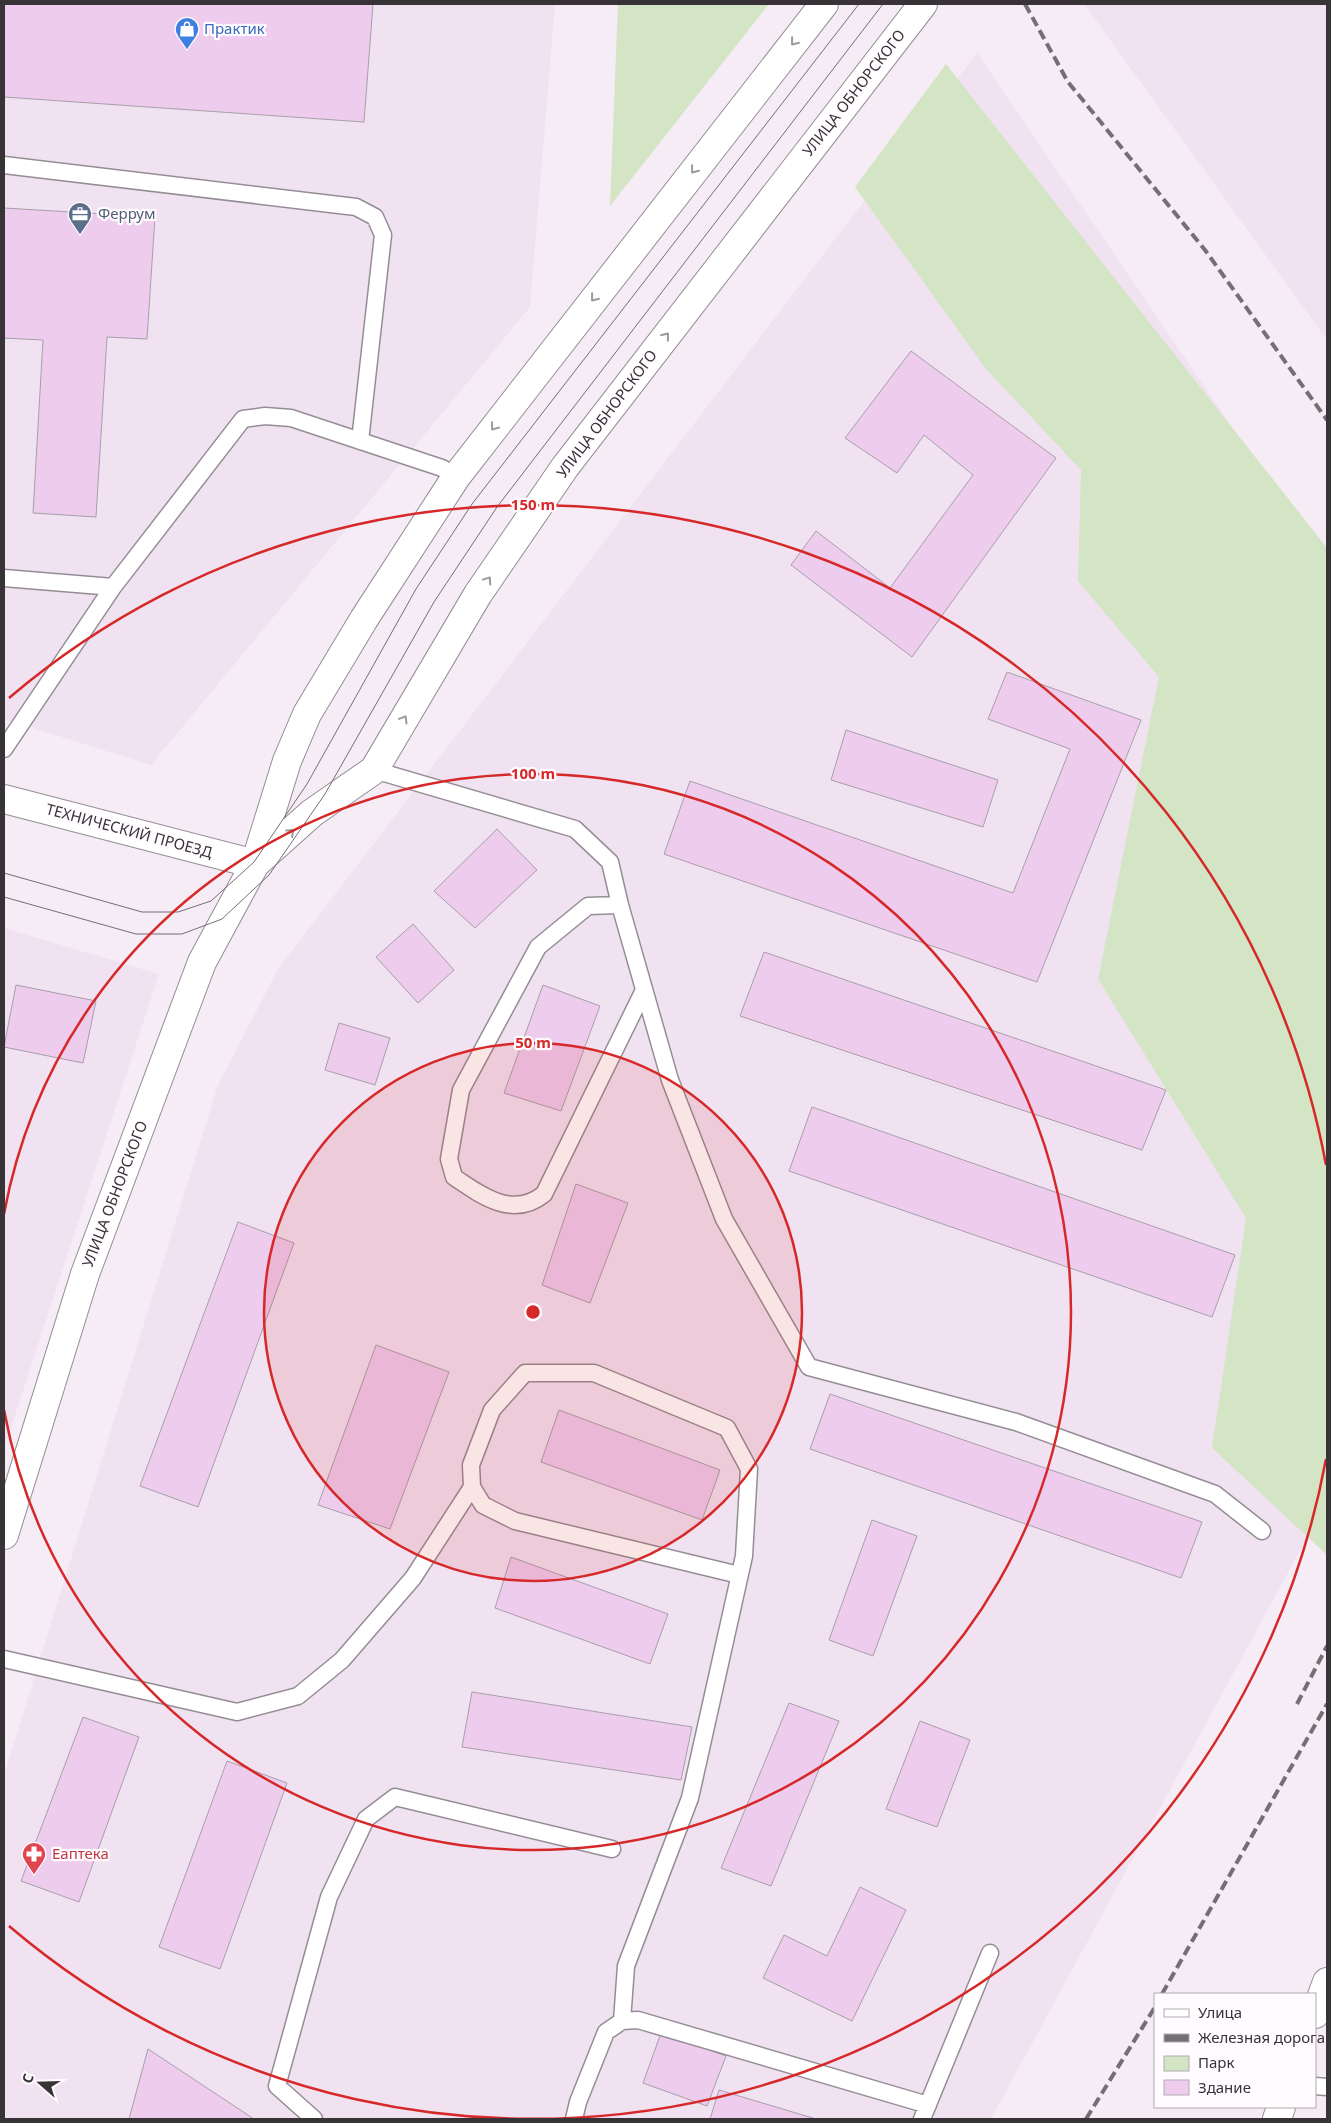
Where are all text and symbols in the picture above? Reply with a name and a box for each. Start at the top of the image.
shop icon: Практик [174,16,200,50]
place label: Практик [204,18,265,38]
street label: УЛИЦА ОБНОРСКОГО [798,25,909,160]
one-way arrow [791,36,799,45]
one-way arrow [691,164,699,173]
office icon: Феррум [67,201,93,235]
place label: Феррум [98,203,155,223]
one-way arrow [591,292,599,301]
one-way arrow [661,332,670,341]
street label: УЛИЦА ОБНОРСКОГО [551,345,661,481]
one-way arrow [491,421,500,431]
text: 150 m [511,494,555,514]
one-way arrow [482,576,491,585]
one-way arrow [398,715,408,724]
text: 100 m [511,763,555,783]
street label: ТЕХНИЧЕСКИЙ ПРОЕЗД [44,798,215,862]
one-way arrow [286,828,295,837]
text: 50 m [515,1032,551,1052]
street label: УЛИЦА ОБНОРСКОГО [77,1118,151,1270]
centre of rings [524,1303,542,1321]
pharmacy icon: Еаптека [21,1841,47,1875]
place label: Еаптека [52,1843,109,1863]
legend [1154,1993,1316,2108]
text: Улица [1198,2002,1242,2022]
text: Железная дорога [1198,2027,1325,2047]
text: Парк [1198,2052,1234,2072]
north arrow [15,2058,65,2108]
text: С [17,2071,38,2086]
text: Здание [1198,2077,1251,2097]

